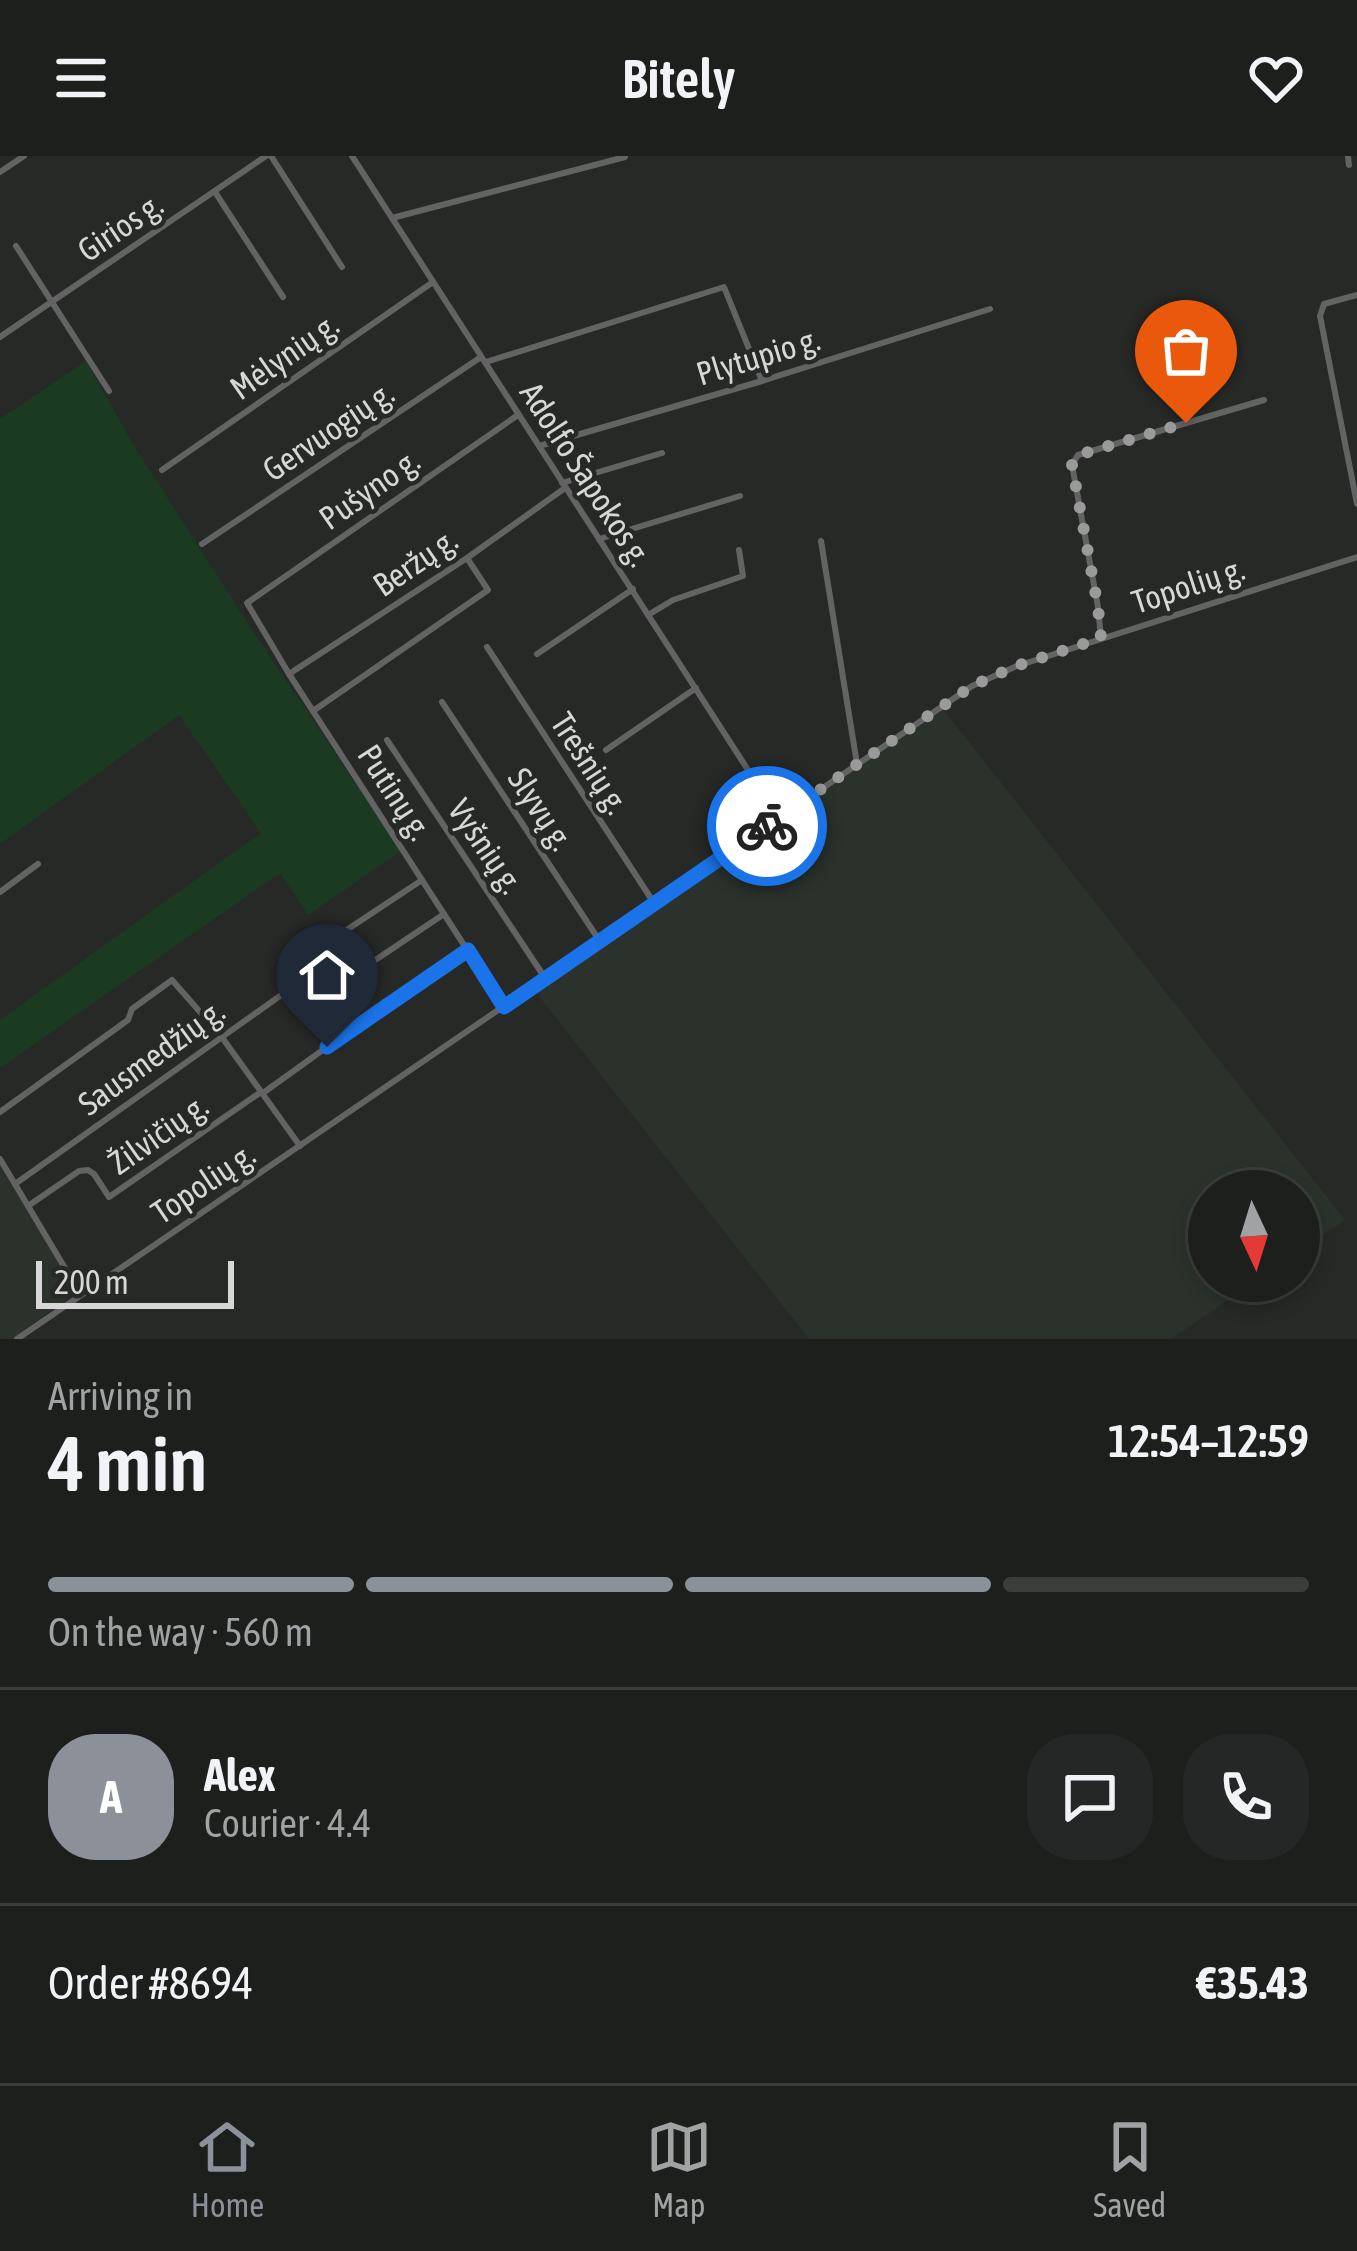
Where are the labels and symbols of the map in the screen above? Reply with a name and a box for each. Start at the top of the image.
street label: Girios g. [70,185,170,269]
pin [1135,300,1237,423]
street label: Mėlynių g. [223,305,345,407]
street label: Plytupio g. [692,319,824,393]
street label: Gervuogių g. [255,373,401,489]
street label: Adolfo Šapokos g. [513,375,659,573]
street label: Pušyno g. [312,441,426,537]
street label: Beržų g. [366,520,464,604]
street label: Topolių g. [1127,549,1249,621]
street label: Trešnių g. [543,705,637,821]
street label: Putinų g. [350,737,440,847]
street label: Slyvų g. [501,761,581,857]
courier [707,766,827,886]
street label: Vyšnių g. [441,792,531,900]
pin [276,924,378,1047]
street label: Sausmedžių g. [71,991,231,1123]
street label: Žilvičių g. [101,1086,215,1182]
street label: Topolių g. [144,1135,262,1231]
north arrow [1188,1170,1320,1302]
scale bar [36,1255,234,1308]

